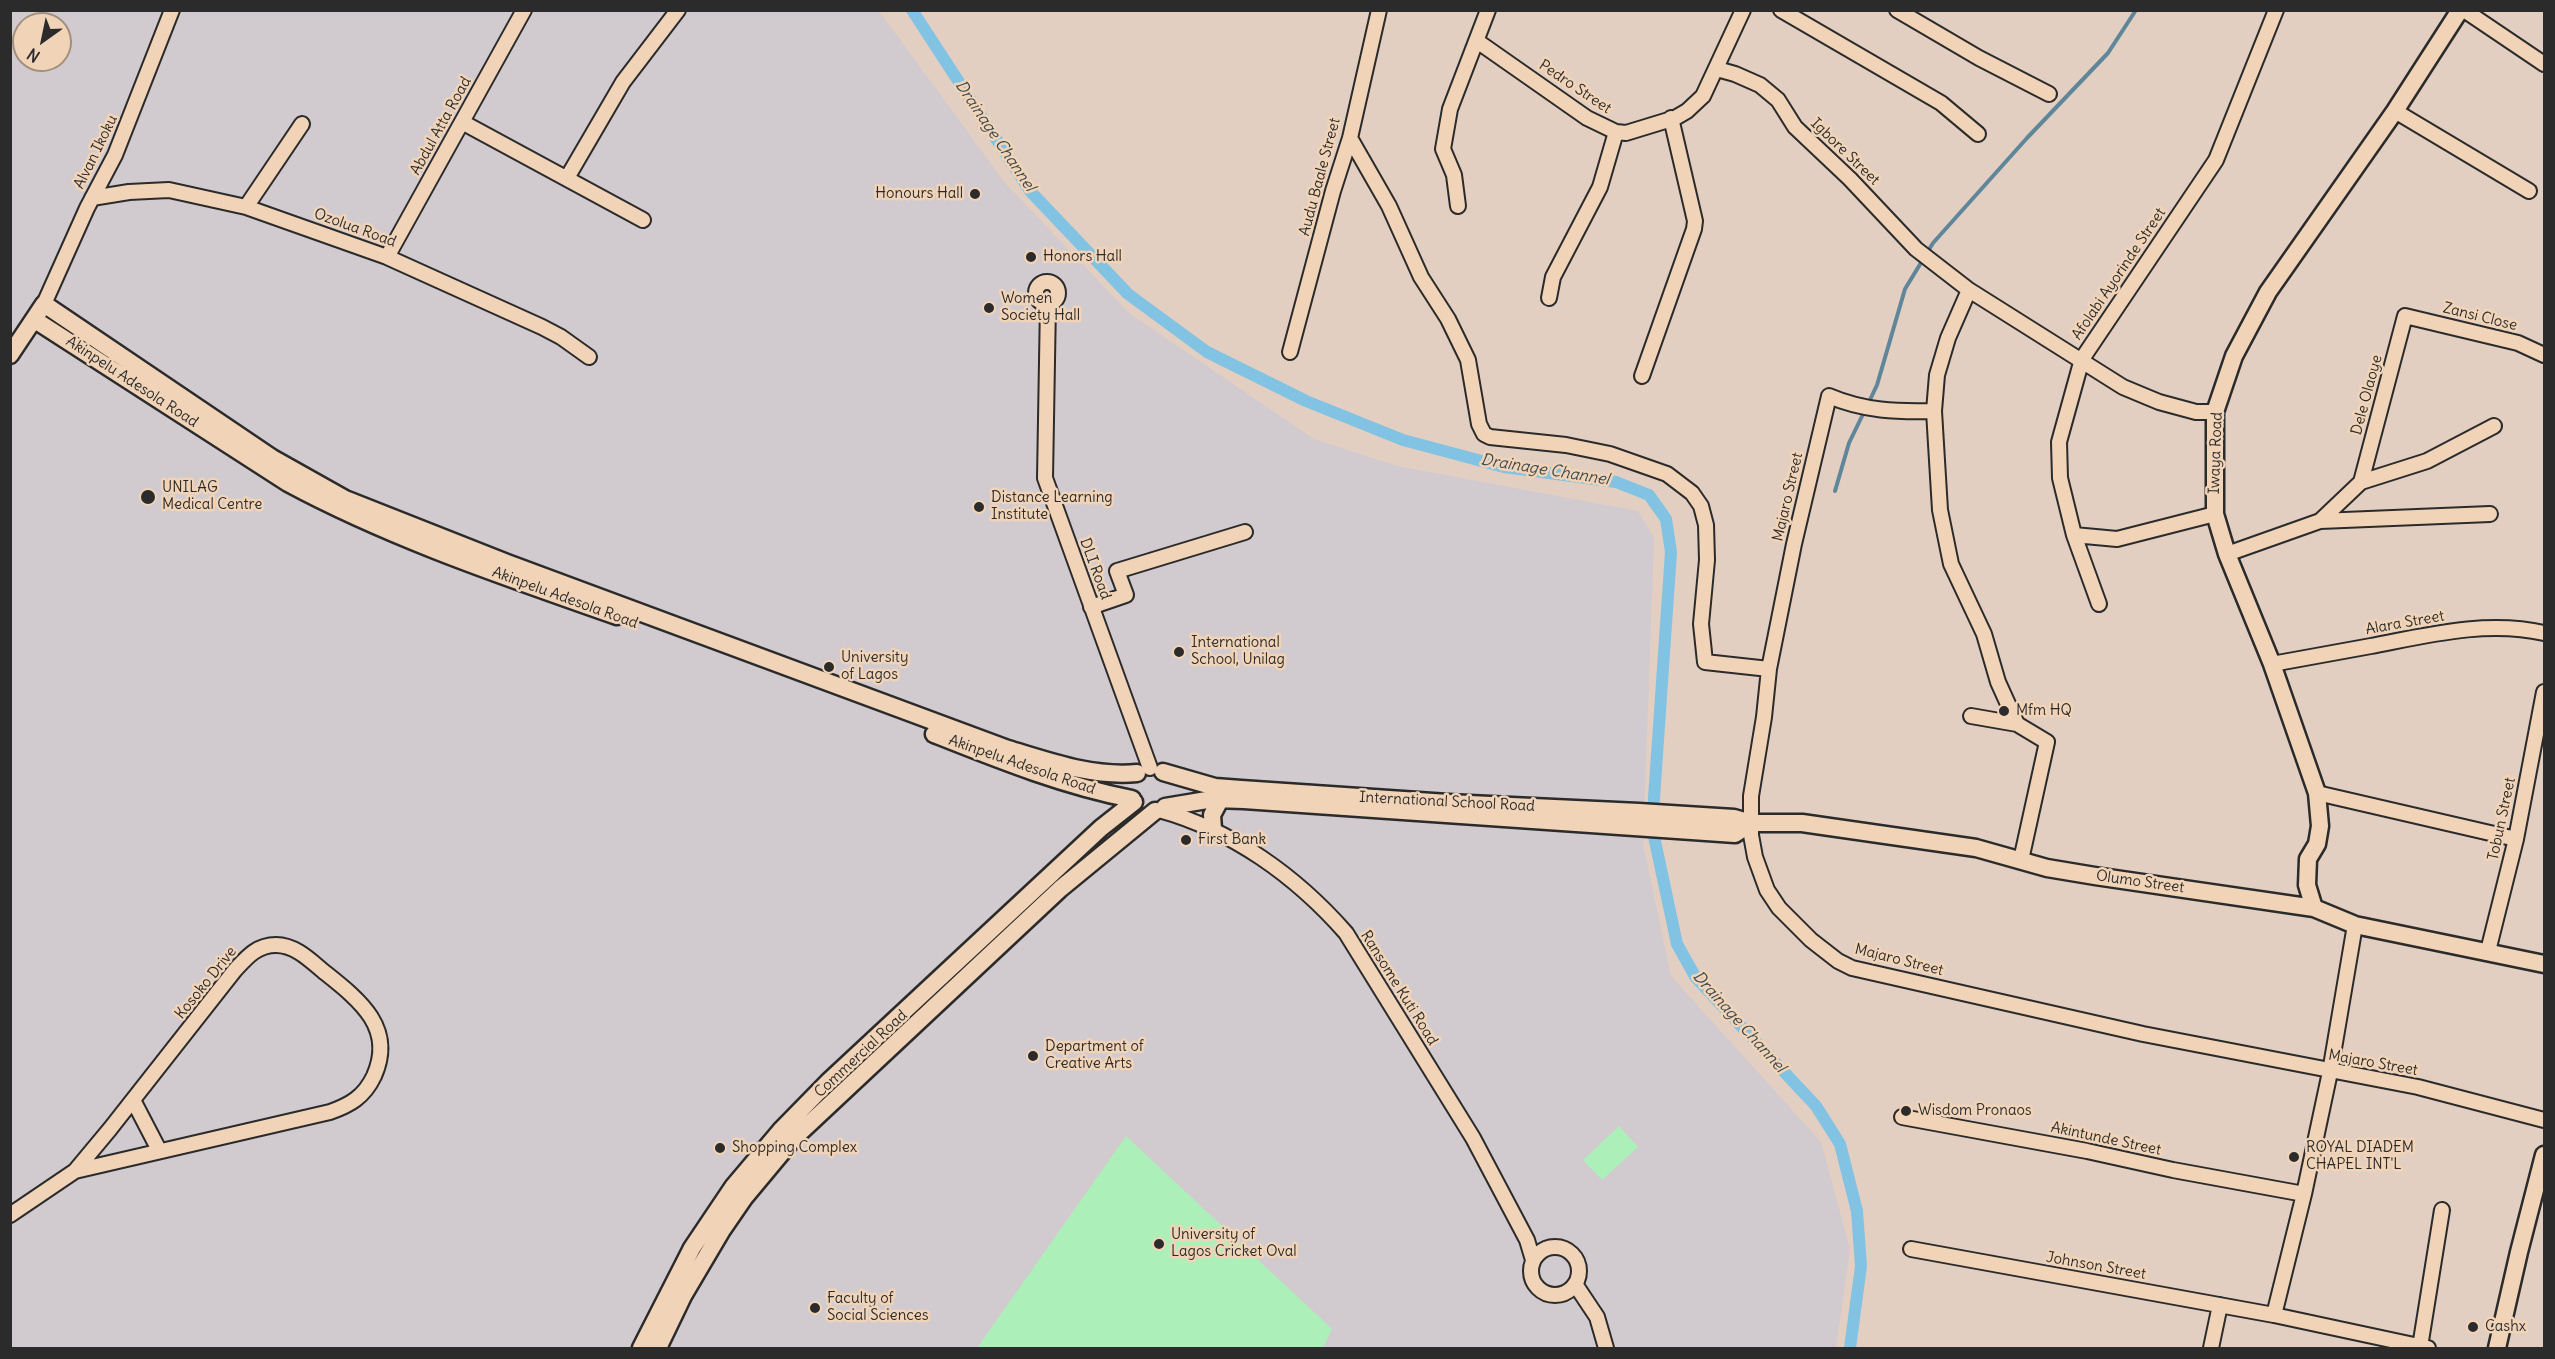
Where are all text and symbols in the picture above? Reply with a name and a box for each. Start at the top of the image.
north arrow [12,12,72,72]
text: N [23,44,43,67]
street label: Pedro Street [1535,56,1615,118]
street label: Abdul Atta Road [407,74,475,178]
water label: Drainage Channel [951,77,1039,195]
street label: Alvan Ikoku [70,112,122,192]
street label: Igbore Street [1807,115,1883,189]
street label: Audu Baale Street [1296,116,1344,238]
place label: Honours Hall [875,185,963,203]
marker: Honours Hall [968,187,982,201]
street label: Ozolua Road [311,205,399,251]
street label: Afolabi Ayorinde Street [2068,205,2170,343]
place label: Honors Hall [1043,248,1122,266]
marker: Honors Hall [1024,250,1038,264]
place label: Women Society Hall [1001,290,1080,325]
street label: Zansi Close [2441,299,2519,335]
marker: Women Society Hall [982,301,996,315]
street label: Akinpelu Adesola Road [63,333,201,431]
street label: Dele Olaoye [2348,353,2386,437]
street label: Iwaya Road [2206,412,2226,494]
water label: Drainage Channel [1479,450,1611,490]
street label: Majaro Street [1769,451,1807,543]
place label: UNILAG Medical Centre [162,479,262,514]
marker: UNILAG Medical Centre [139,488,157,506]
place label: Distance Learning Institute [991,489,1113,524]
marker: Distance Learning Institute [972,500,986,514]
street label: DLI Road [1076,536,1114,602]
street label: Akinpelu Adesola Road [490,563,640,633]
street label: Alara Street [2364,607,2446,639]
place label: International School, Unilag [1191,634,1285,669]
marker: International School, Unilag [1172,645,1186,659]
place label: University of Lagos [841,649,908,684]
marker: University of Lagos [822,660,836,674]
place label: Mfm HQ [2016,702,2072,720]
marker: Mfm HQ [1997,704,2011,718]
street label: Akinpelu Adesola Road [946,731,1098,799]
street label: Tobun Street [2484,776,2520,862]
street label: International School Road [1359,788,1535,816]
place label: First Bank [1198,831,1266,849]
marker: First Bank [1179,833,1193,847]
street label: Olumo Street [2095,867,2185,897]
street label: Ransome Kuti Road [1356,927,1442,1049]
street label: Majaro Street [1853,940,1945,980]
street label: Kosoko Drive [171,943,241,1023]
water label: Drainage Channel [1688,967,1790,1077]
street label: Commercial Road [811,1006,911,1102]
place label: Department of Creative Arts [1045,1038,1144,1073]
street label: Majaro Street [2327,1046,2419,1080]
marker: Department of Creative Arts [1026,1049,1040,1063]
place label: Wisdom Pronaos [1918,1102,2032,1120]
marker: Wisdom Pronaos [1899,1104,1913,1118]
street label: Akintunde Street [2049,1119,2163,1159]
place label: Shopping Complex [732,1139,857,1157]
place label: ROYAL DIADEM CHAPEL INT'L [2306,1139,2414,1174]
marker: Shopping Complex [713,1141,727,1155]
marker: ROYAL DIADEM CHAPEL INT'L [2287,1150,2301,1164]
place label: University of Lagos Cricket Oval [1171,1226,1297,1261]
marker: University of Lagos Cricket Oval [1152,1237,1166,1251]
street label: Johnson Street [2045,1248,2147,1284]
place label: Faculty of Social Sciences [827,1290,929,1325]
marker: Faculty of Social Sciences [808,1301,822,1315]
place label: Cashx [2485,1318,2526,1336]
marker: Cashx [2466,1320,2480,1334]

